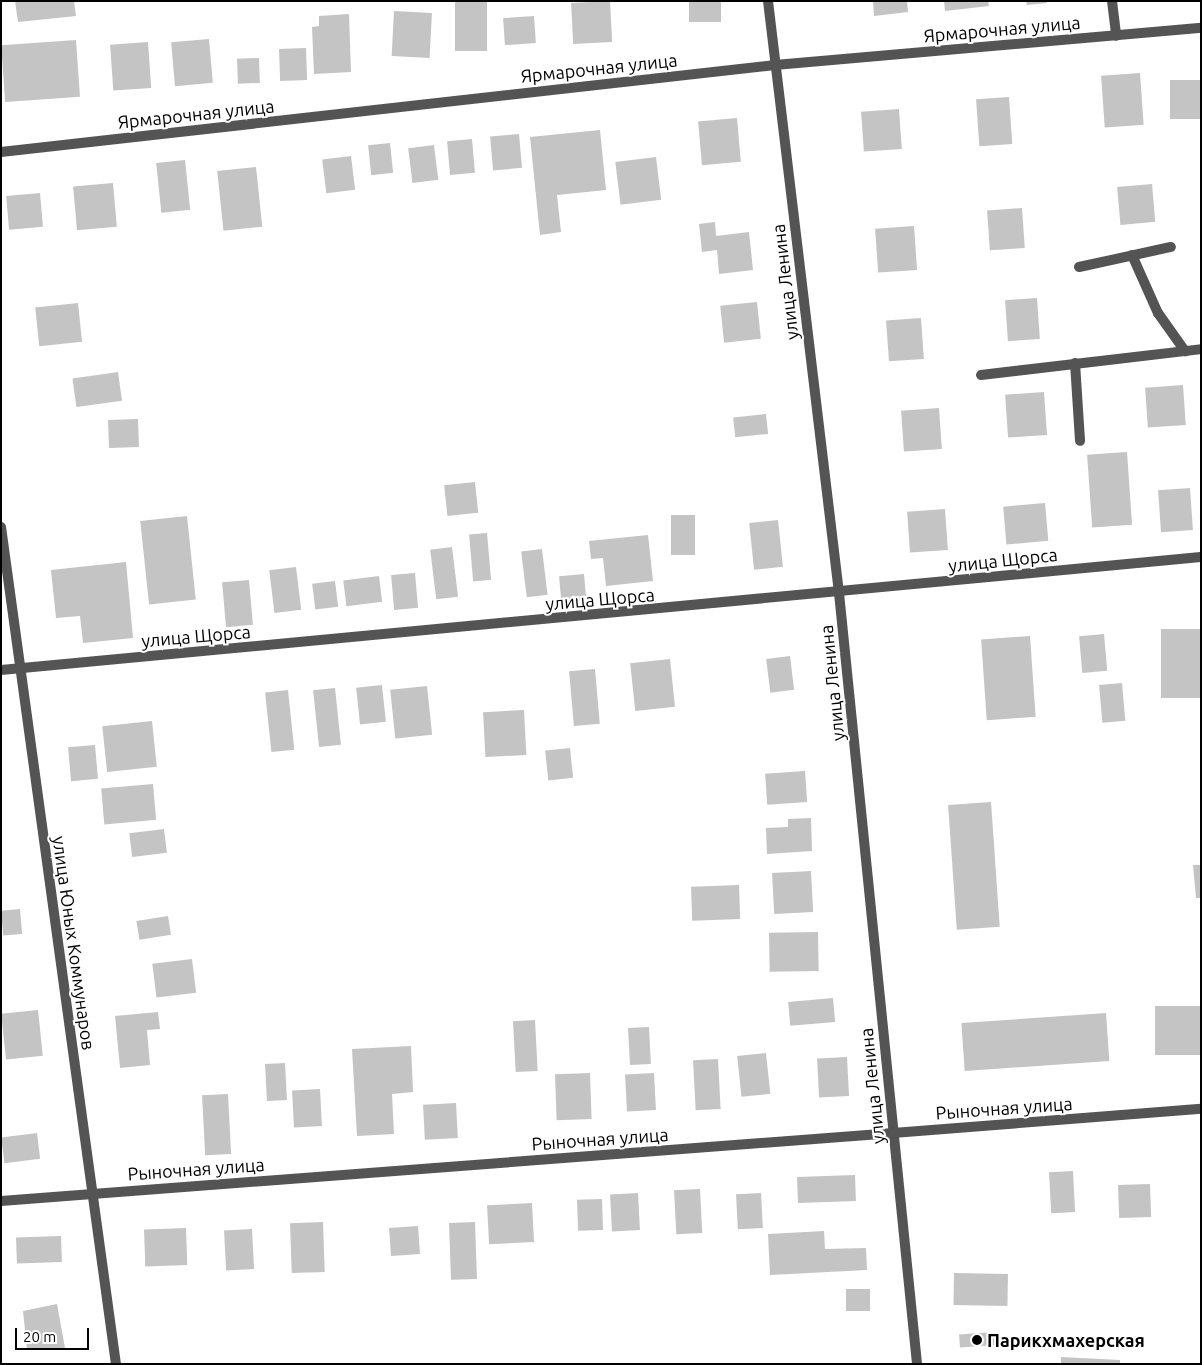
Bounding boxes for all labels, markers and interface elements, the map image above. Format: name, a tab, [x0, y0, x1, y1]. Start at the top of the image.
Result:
street label: Ярмарочная улица	[923, 11, 1081, 47]
street label: Ярмарочная улица	[520, 49, 678, 87]
street label: Ярмарочная улица	[117, 95, 275, 133]
street label: улица Ленина	[767, 223, 803, 341]
street label: улица Щорса	[947, 544, 1059, 576]
street label: улица Щорса	[544, 583, 656, 615]
street label: улица Щорса	[140, 620, 252, 652]
street label: улица Ленина	[815, 624, 849, 742]
street label: улица Юных Коммунаров	[48, 835, 100, 1051]
street label: улица Ленина	[855, 1027, 889, 1145]
street label: Рыночная улица	[935, 1092, 1073, 1124]
street label: Рыночная улица	[531, 1123, 669, 1155]
street label: Рыночная улица	[127, 1153, 265, 1185]
scale bar	[18, 1318, 91, 1350]
text: 20 m	[23, 1328, 56, 1345]
place label: Парикхмахерская	[987, 1329, 1145, 1351]
marker: Парикхмахерская	[971, 1334, 983, 1346]

